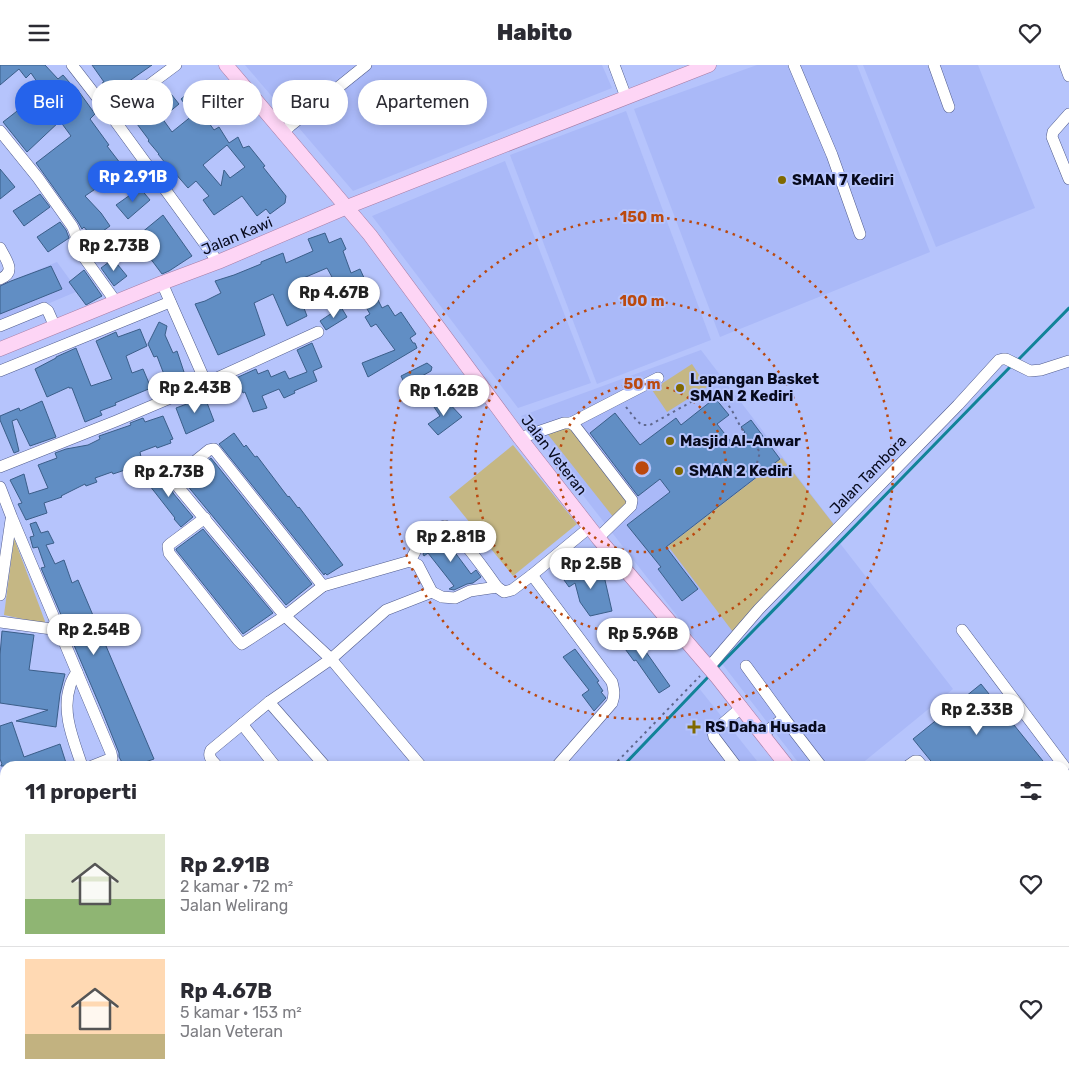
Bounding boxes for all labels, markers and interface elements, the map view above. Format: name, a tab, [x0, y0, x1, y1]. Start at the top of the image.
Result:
icon: menu	[25, 19, 53, 47]
text: Habito	[497, 19, 572, 46]
icon: heart	[1016, 19, 1044, 47]
chip: Beli	[15, 80, 82, 125]
chip: Sewa	[92, 80, 173, 125]
chip: Filter	[183, 80, 262, 125]
chip: Baru	[272, 80, 348, 125]
chip: Apartemen	[358, 80, 487, 125]
pin: Rp 2.91B	[81, 161, 185, 203]
text: Rp 2.91B	[99, 167, 167, 186]
place label: SMAN 7 Kediri	[792, 171, 894, 189]
marker: SMAN 7 Kediri	[776, 174, 788, 186]
text: 150 m	[620, 208, 664, 226]
street label: Jalan Kawi	[199, 213, 275, 259]
pin: Rp 2.73B	[62, 229, 166, 272]
text: Rp 2.73B	[79, 236, 149, 255]
pin: Rp 4.67B	[282, 277, 386, 319]
text: Rp 4.67B	[299, 283, 369, 302]
text: 100 m	[620, 292, 664, 310]
place label: Lapangan Basket SMAN 2 Kediri	[690, 370, 819, 405]
pin: Rp 2.43B	[143, 371, 247, 414]
pin: Rp 1.62B	[392, 375, 496, 417]
text: 50 m	[624, 375, 660, 393]
text: Rp 2.43B	[159, 378, 231, 397]
text: Rp 1.62B	[409, 381, 479, 400]
marker: Lapangan Basket SMAN 2 Kediri	[674, 382, 686, 394]
street label: Jalan Veteran	[517, 411, 591, 499]
place label: Masjid Al-Anwar	[680, 432, 801, 450]
street label: Jalan Tambora	[826, 432, 910, 518]
marker: Masjid Al-Anwar	[664, 435, 676, 447]
pin: Rp 2.73B	[117, 455, 221, 498]
centre of rings	[633, 459, 651, 477]
text: Rp 2.73B	[134, 462, 204, 481]
place label: SMAN 2 Kediri	[689, 462, 792, 480]
marker: SMAN 2 Kediri	[673, 465, 685, 477]
pin: Rp 2.81B	[399, 521, 503, 563]
text: Rp 2.81B	[416, 527, 486, 546]
pin: Rp 2.5B	[545, 547, 637, 590]
text: Rp 2.5B	[560, 554, 622, 573]
pin: Rp 2.54B	[42, 613, 146, 656]
pin: Rp 5.96B	[591, 617, 695, 660]
text: Rp 2.54B	[58, 620, 130, 639]
text: Rp 5.96B	[608, 624, 678, 643]
pin: Rp 2.33B	[925, 693, 1029, 736]
text: Rp 2.33B	[941, 700, 1013, 719]
place label: RS Daha Husada	[705, 718, 826, 736]
marker: RS Daha Husada	[687, 720, 701, 734]
icon: filters	[1017, 777, 1045, 805]
text: 11 properti	[25, 779, 137, 804]
text: Rp 2.91B	[180, 852, 270, 877]
icon: home	[65, 854, 125, 914]
icon: heart	[1017, 870, 1045, 898]
text: 2 kamar · 72 m²	[180, 877, 293, 896]
text: Jalan Welirang	[180, 896, 288, 915]
text: Rp 4.67B	[180, 978, 272, 1003]
icon: home	[65, 979, 125, 1039]
icon: heart	[1017, 995, 1045, 1023]
text: 5 kamar · 153 m²	[180, 1003, 302, 1022]
text: Jalan Veteran	[180, 1022, 283, 1041]

